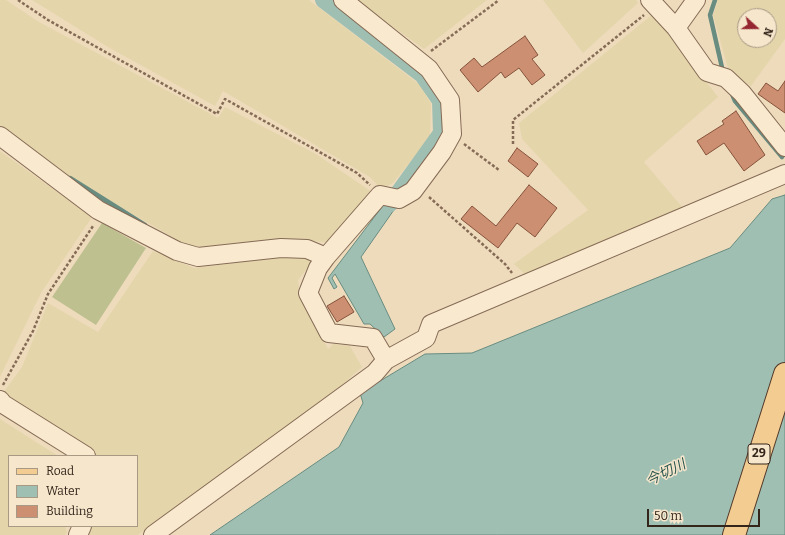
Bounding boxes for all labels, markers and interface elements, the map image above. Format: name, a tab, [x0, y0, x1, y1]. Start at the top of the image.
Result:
north arrow	[737, 8, 777, 48]
text: N	[760, 26, 775, 38]
road number: 29	[748, 444, 770, 464]
legend	[8, 455, 138, 527]
water label: 今切川	[643, 456, 689, 490]
text: Road	[46, 464, 74, 478]
text: Water	[46, 484, 80, 498]
scale bar	[649, 501, 762, 527]
text: Building	[46, 504, 93, 518]
text: 50 m	[654, 509, 682, 523]

